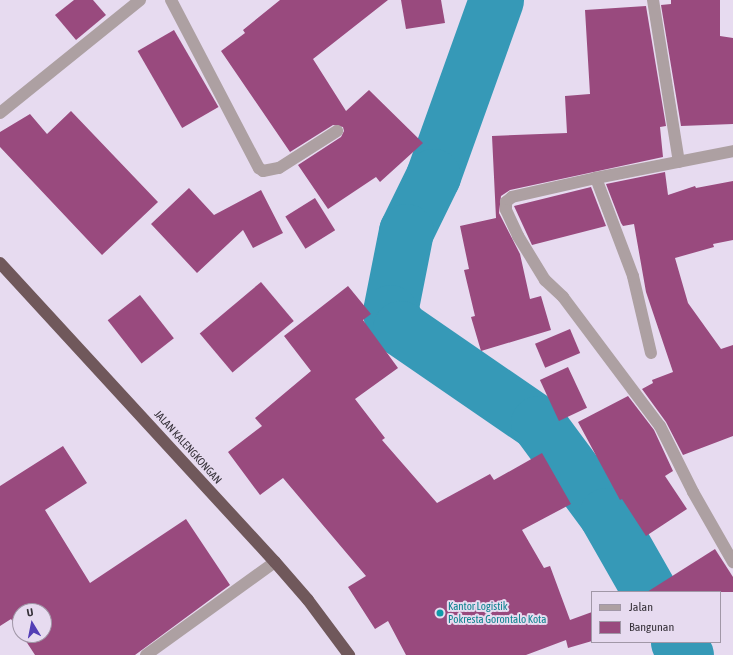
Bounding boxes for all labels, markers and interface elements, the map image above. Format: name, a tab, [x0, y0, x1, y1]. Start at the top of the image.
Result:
street label: JALAN KALENGKONGAN	[152, 408, 224, 486]
legend	[591, 591, 721, 643]
place label: Kantor Logistik Pokresta Gorontalo Kota	[448, 600, 546, 626]
text: Jalan	[629, 600, 653, 614]
north arrow	[12, 603, 52, 643]
text: U	[26, 606, 34, 619]
marker: Kantor Logistik Pokresta Gorontalo Kota	[435, 608, 445, 618]
text: Bangunan	[629, 620, 674, 634]

